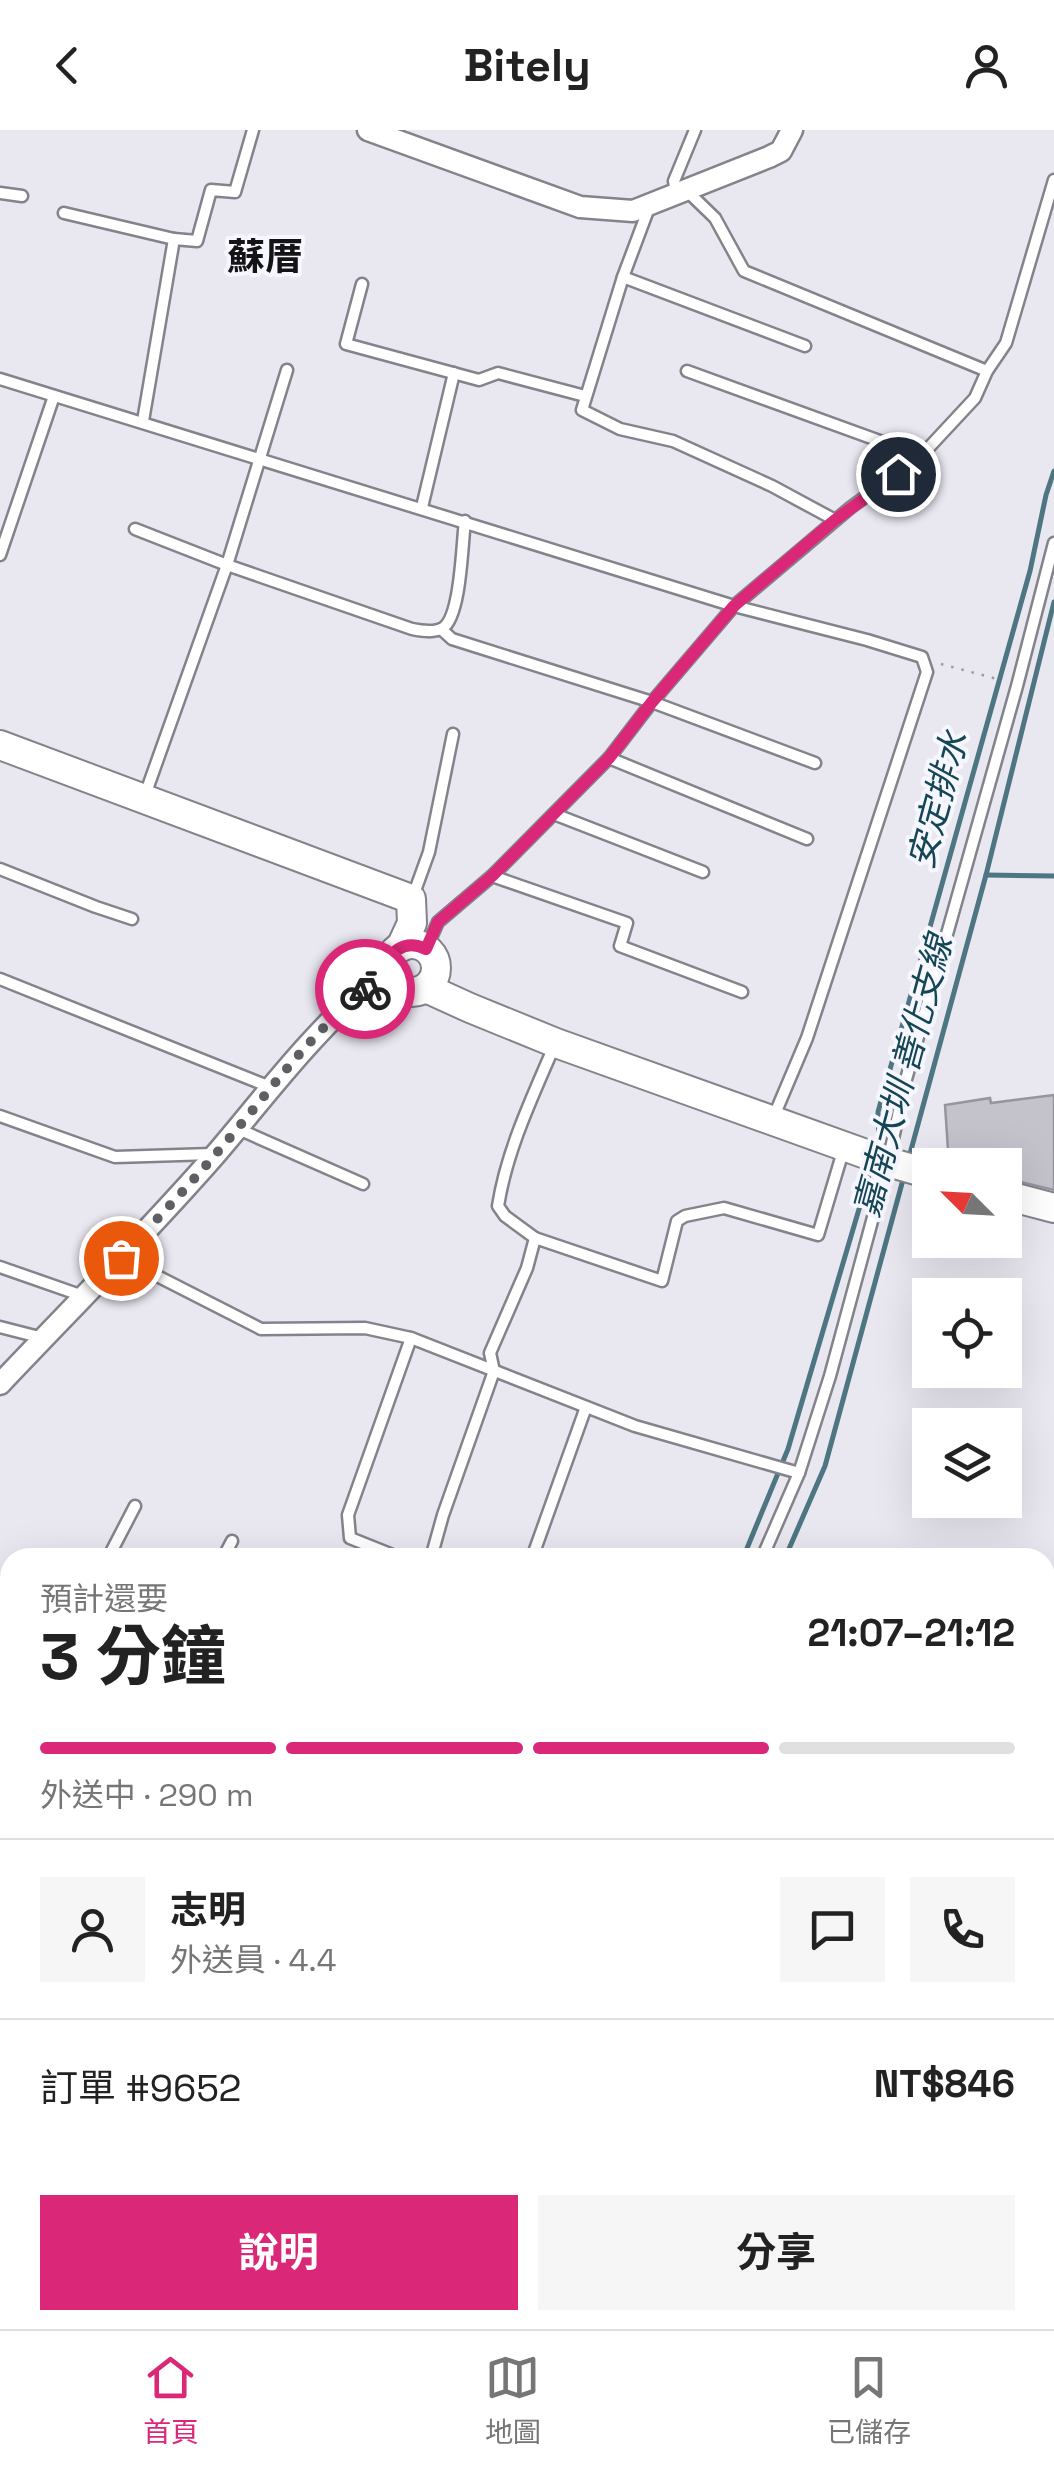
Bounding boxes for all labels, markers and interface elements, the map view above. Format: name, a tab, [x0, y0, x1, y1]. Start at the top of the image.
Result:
text: Bitely	[463, 37, 591, 94]
icon: back	[40, 38, 95, 93]
icon: person	[959, 38, 1014, 93]
district label: 蘇厝	[227, 233, 303, 281]
pin	[856, 432, 941, 517]
icon: home	[871, 447, 926, 502]
water label: 安定排水	[899, 725, 978, 873]
water label: 嘉南大圳 善化支線	[844, 927, 963, 1221]
courier	[315, 939, 415, 1039]
icon: bike	[338, 962, 393, 1017]
north arrow	[912, 1148, 1022, 1258]
map controls	[912, 1148, 1022, 1518]
pin	[79, 1216, 164, 1301]
icon: bag	[94, 1231, 149, 1286]
button: locate	[912, 1278, 1022, 1388]
button: layers	[912, 1408, 1022, 1518]
text: 預計還要	[40, 1579, 168, 1619]
text: 21:07–21:12	[808, 1609, 1015, 1657]
text: 3 分鐘	[40, 1615, 226, 1698]
text: 外送中 · 290 m	[40, 1775, 254, 1815]
button: person	[40, 1877, 145, 1982]
button: chat	[780, 1877, 885, 1982]
button: phone	[910, 1877, 1015, 1982]
text: 志明	[170, 1886, 246, 1934]
text: 外送員 · 4.4	[170, 1940, 337, 1980]
text: NT$846	[874, 2060, 1015, 2108]
text: 訂單 #9652	[40, 2064, 242, 2112]
button: 說明	[40, 2195, 518, 2310]
button: 分享	[538, 2195, 1015, 2310]
tab: 首頁	[143, 2350, 199, 2450]
tab: 地圖	[485, 2350, 541, 2450]
tab: 已儲存	[827, 2350, 911, 2450]

